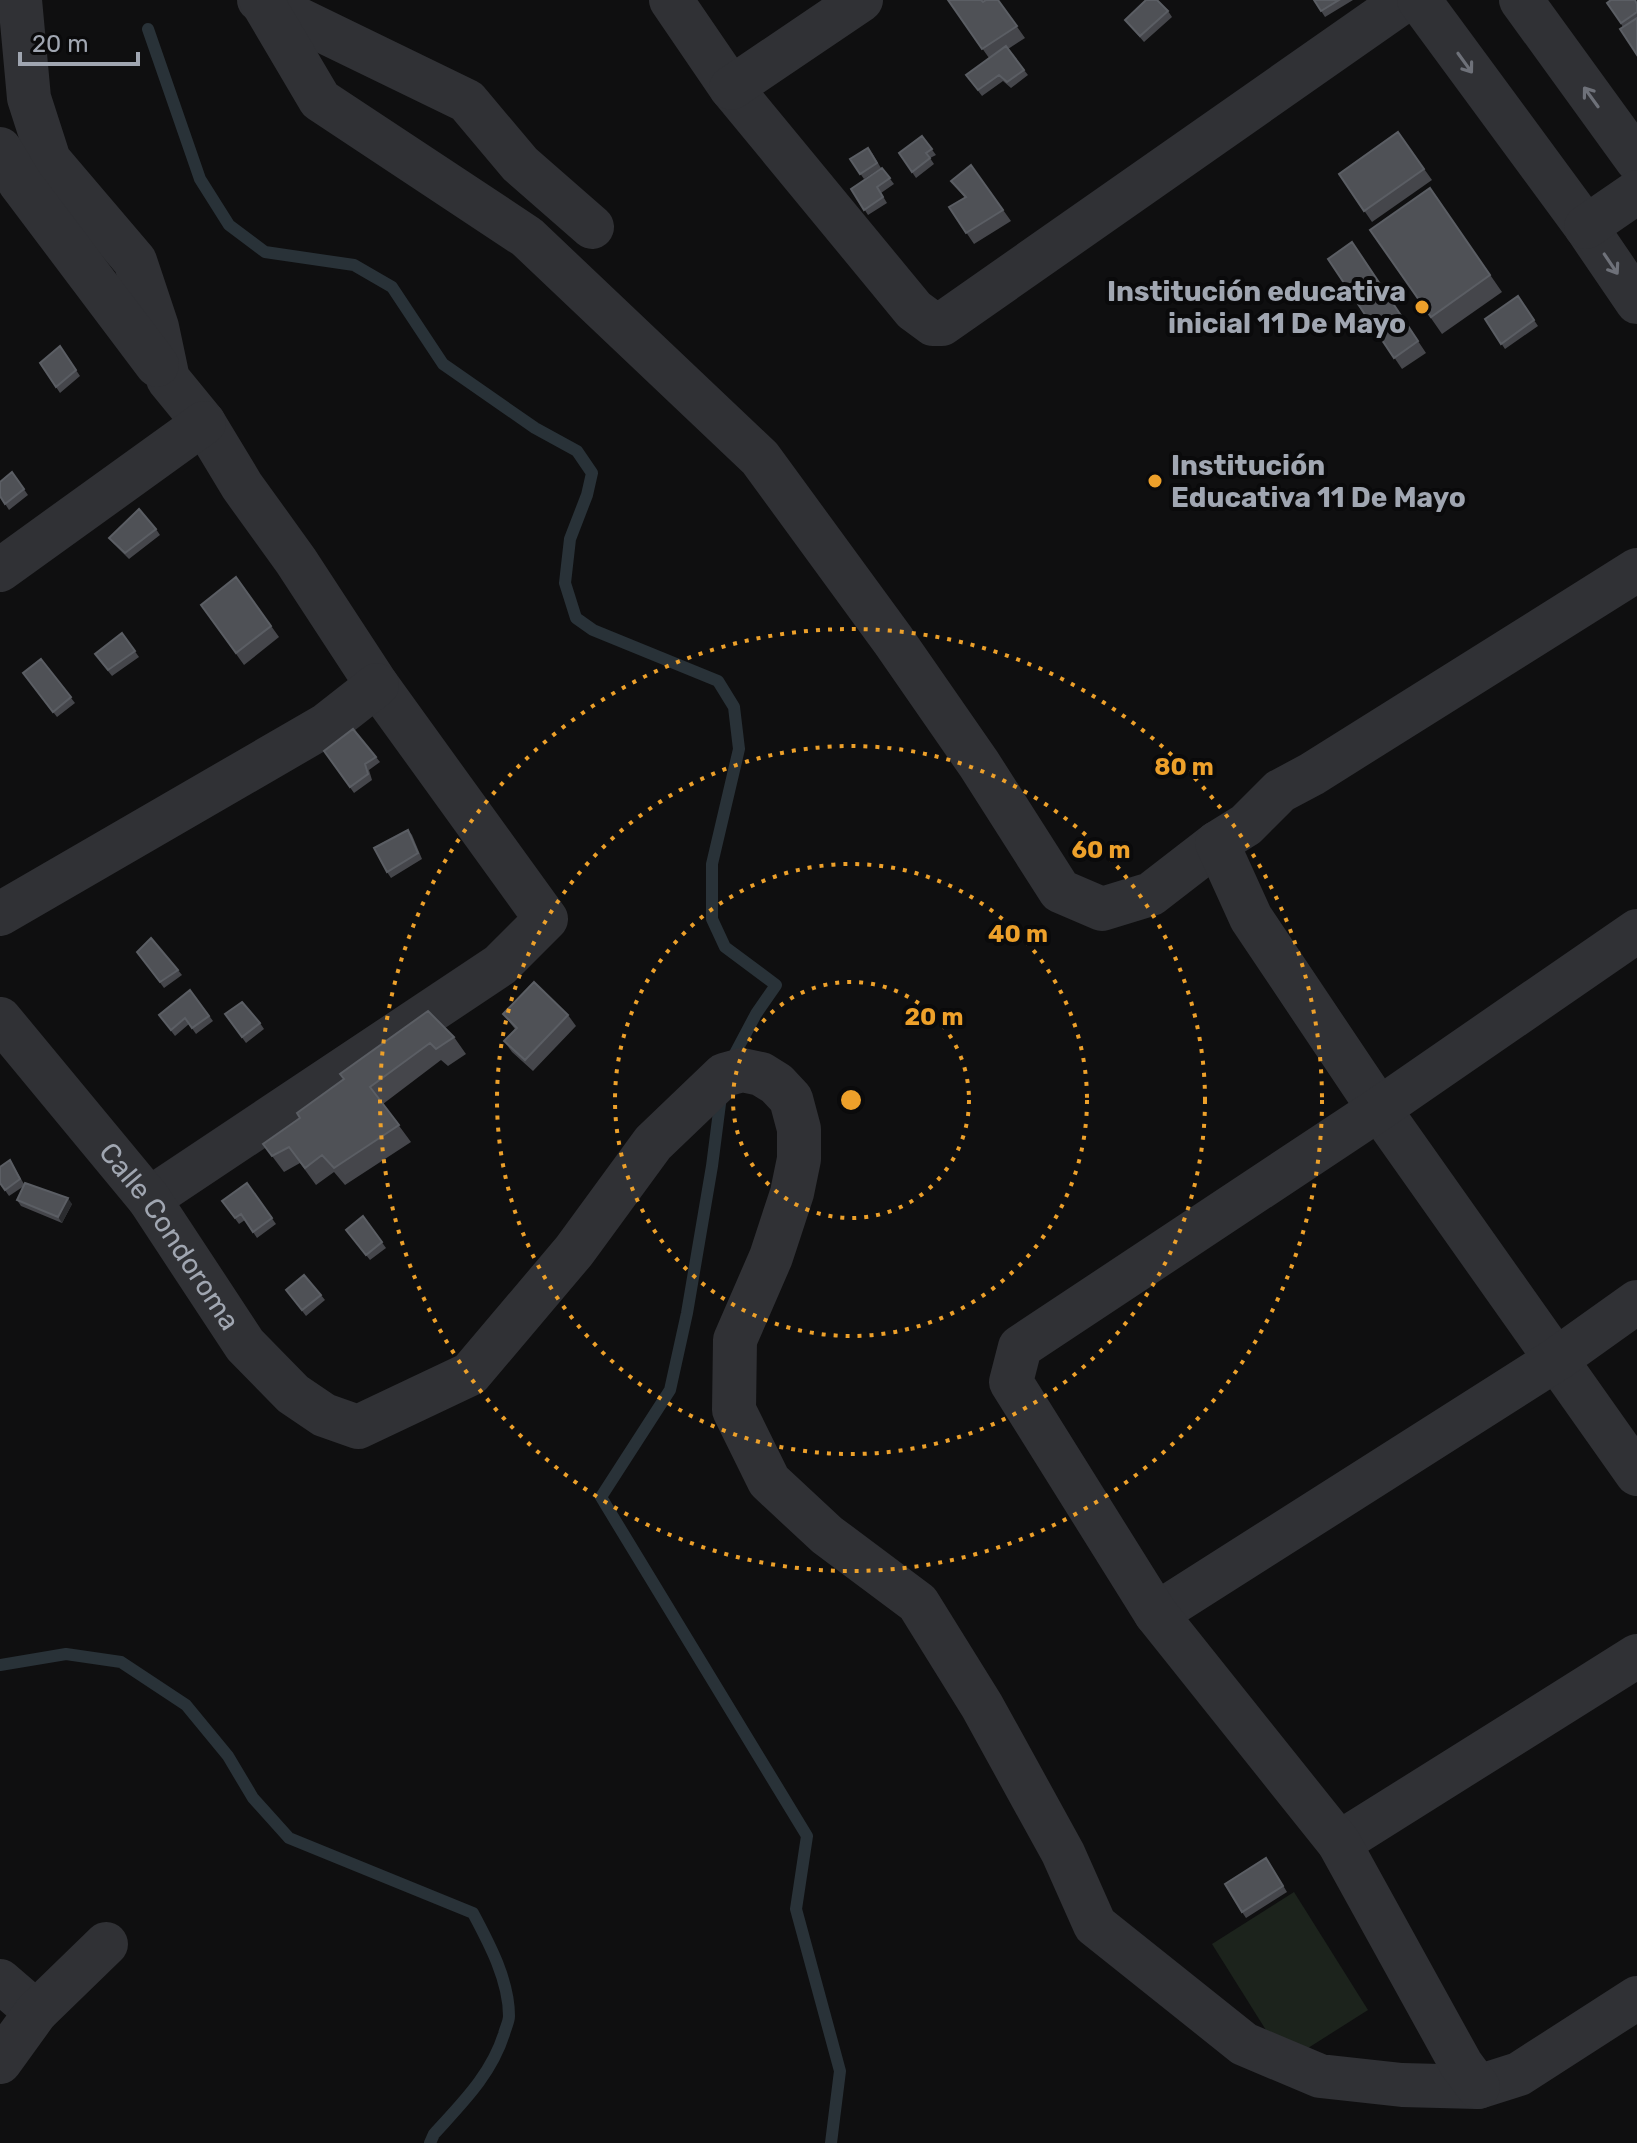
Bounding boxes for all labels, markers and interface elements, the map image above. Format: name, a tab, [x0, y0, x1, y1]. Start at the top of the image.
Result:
scale bar	[20, 16, 138, 66]
text: 20 m	[32, 30, 89, 58]
one-way arrow	[1456, 52, 1473, 73]
one-way arrow	[1583, 87, 1600, 108]
one-way arrow	[1603, 253, 1619, 275]
place label: Institución educativa inicial 11 De Mayo	[1107, 275, 1406, 340]
marker: Institución educativa inicial 11 De Mayo	[1413, 298, 1431, 316]
place label: Institución Educativa 11 De Mayo	[1171, 449, 1466, 514]
marker: Institución Educativa 11 De Mayo	[1146, 472, 1164, 490]
text: 80 m	[1154, 753, 1214, 781]
text: 60 m	[1071, 836, 1131, 864]
text: 40 m	[988, 920, 1048, 948]
text: 20 m	[904, 1003, 964, 1031]
centre of rings	[837, 1086, 865, 1114]
street label: Calle Condoroma	[93, 1136, 247, 1336]

